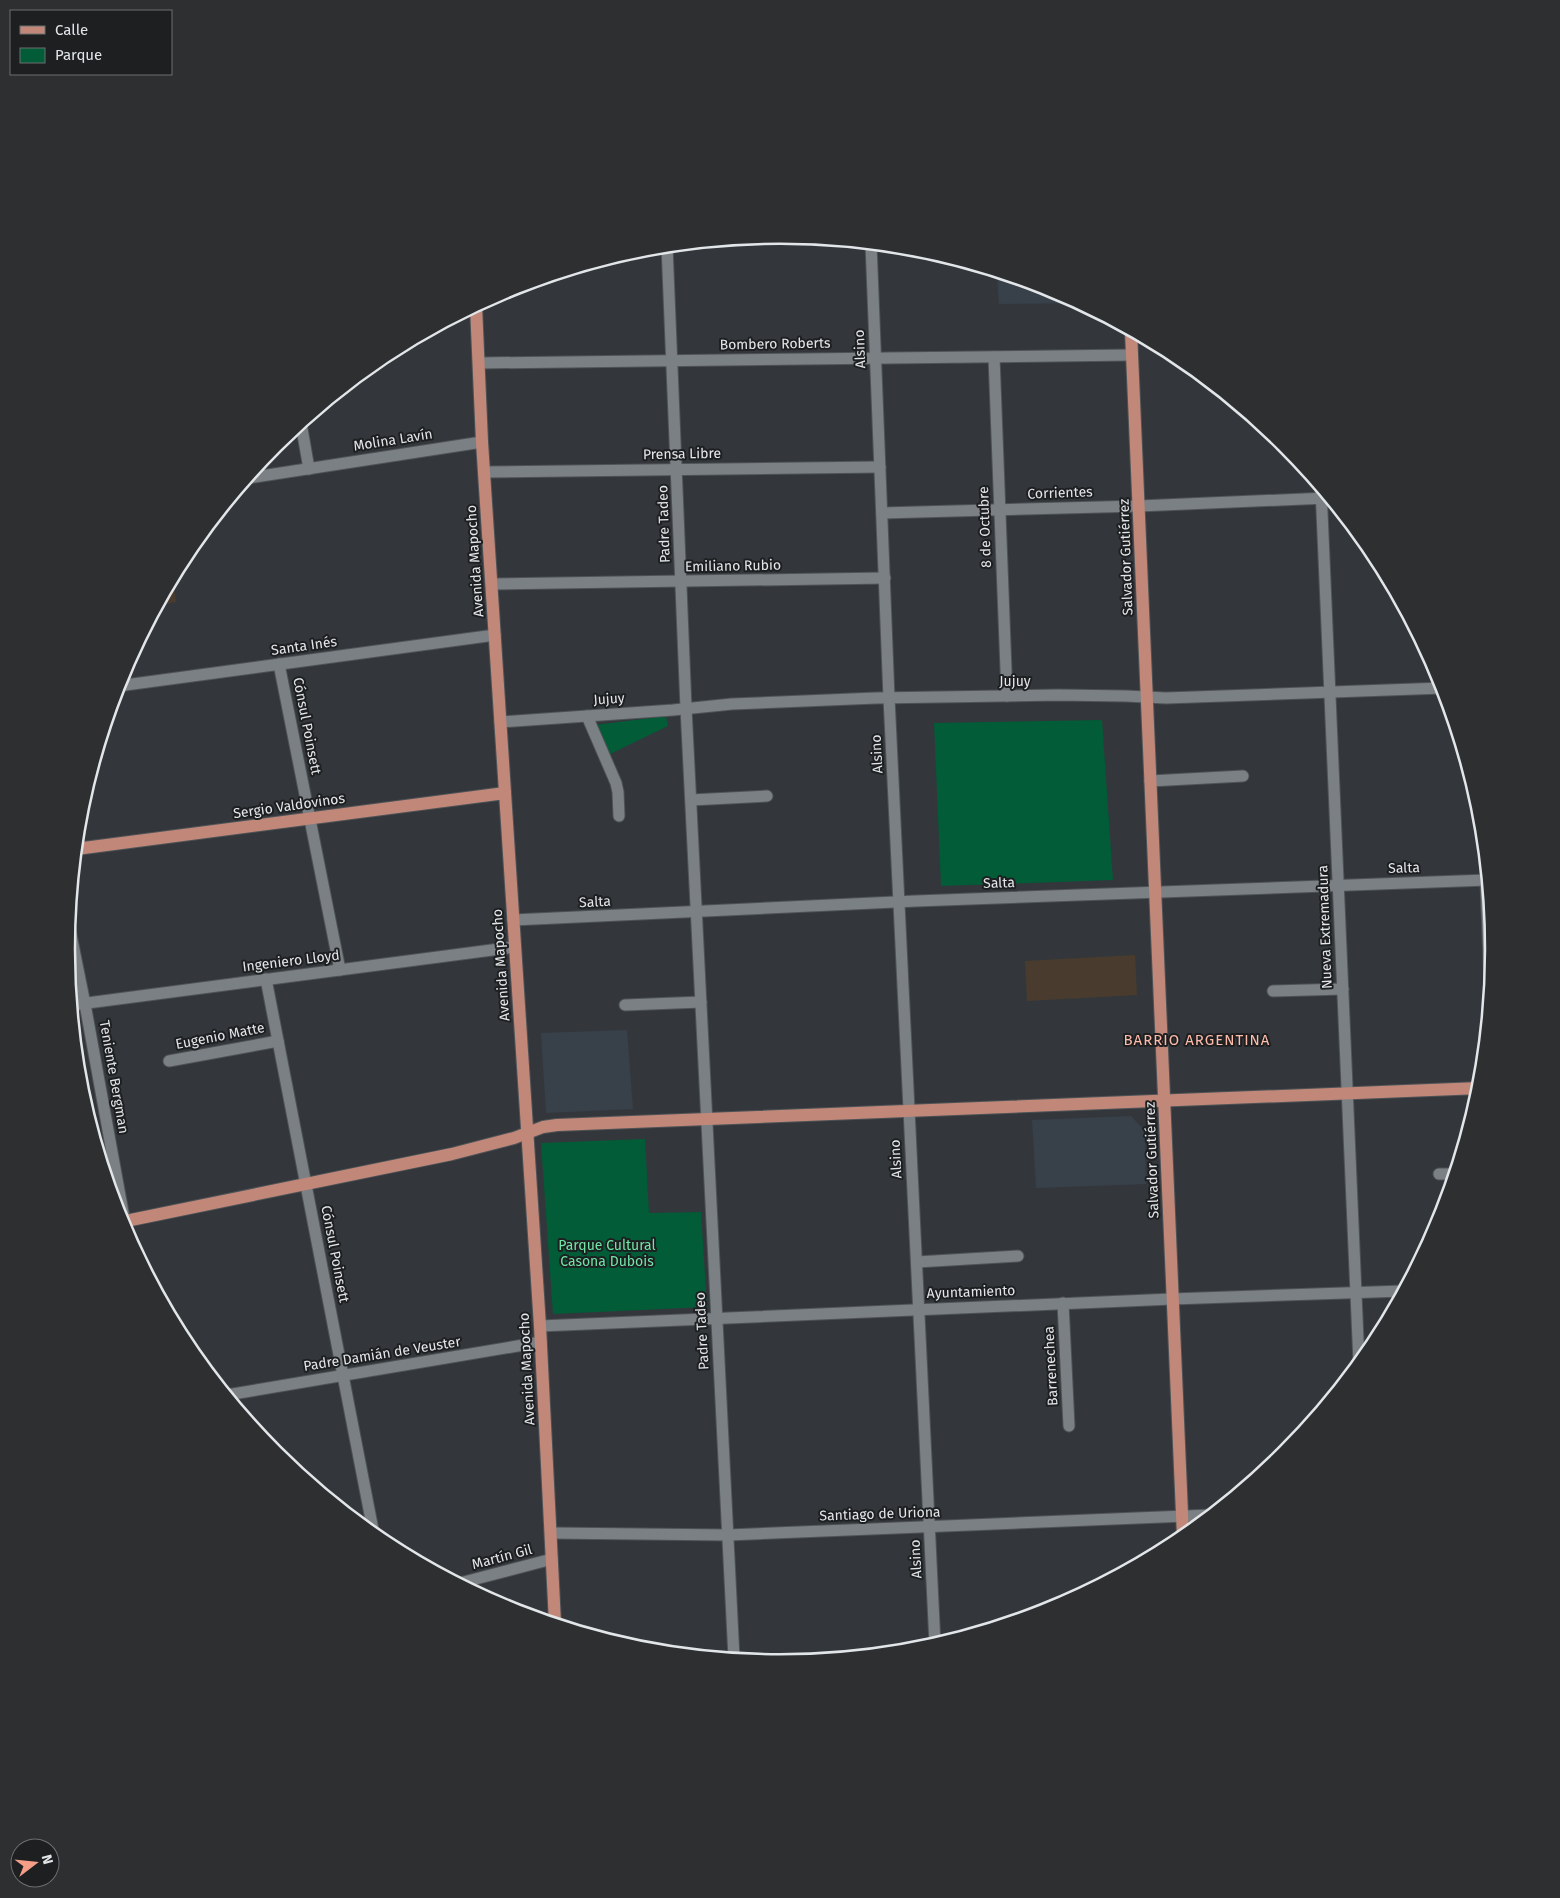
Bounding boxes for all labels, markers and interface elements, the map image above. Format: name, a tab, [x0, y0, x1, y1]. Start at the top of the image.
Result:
legend	[10, 10, 172, 75]
text: Calle	[55, 21, 88, 39]
text: Parque	[55, 46, 102, 64]
street label: Alsino	[851, 329, 869, 369]
street label: Bombero Roberts	[719, 335, 831, 353]
street label: Molina Lavín	[352, 425, 434, 455]
street label: Prensa Libre	[643, 445, 721, 463]
street label: Corrientes	[1027, 483, 1093, 503]
street label: Padre Tadeo	[654, 485, 674, 563]
street label: 8 de Octubre	[975, 486, 995, 568]
street label: Salvador Gutiérrez	[1115, 498, 1137, 616]
street label: Avenida Mapocho	[463, 504, 487, 618]
street label: Emiliano Rubio	[685, 557, 781, 575]
street label: Santa Inés	[270, 633, 338, 659]
street label: Jujuy	[999, 673, 1031, 690]
street label: Cónsul Poinsett	[289, 676, 325, 777]
street label: Jujuy	[593, 689, 625, 709]
street label: Alsino	[867, 734, 887, 774]
street label: Sergio Valdovinos	[232, 790, 346, 822]
street label: Salta	[1388, 859, 1420, 877]
street label: Nueva Extremadura	[1314, 865, 1336, 989]
street label: Salta	[983, 874, 1015, 892]
street label: Salta	[579, 893, 611, 911]
street label: Avenida Mapocho	[489, 908, 513, 1022]
street label: Ingeniero Lloyd	[241, 947, 341, 975]
street label: Teniente Bergman	[96, 1019, 132, 1135]
street label: Eugenio Matte	[174, 1019, 266, 1053]
district label: BARRIO ARGENTINA	[1124, 1031, 1270, 1049]
street label: Salvador Gutiérrez	[1141, 1101, 1163, 1219]
street label: Alsino	[886, 1139, 906, 1179]
street label: Cónsul Poinsett	[317, 1204, 353, 1305]
park label: Parque Cultural Casona Dubois	[558, 1237, 656, 1270]
street label: Ayuntamiento	[926, 1282, 1016, 1302]
street label: Padre Tadeo	[691, 1292, 713, 1370]
street label: Avenida Mapocho	[516, 1312, 538, 1426]
street label: Barrenechea	[1040, 1326, 1062, 1406]
street label: Padre Damián de Veuster	[302, 1333, 462, 1375]
street label: Santiago de Uriona	[819, 1503, 941, 1525]
street label: Alsino	[906, 1539, 926, 1579]
street label: Martín Gil	[470, 1541, 534, 1573]
north arrow	[10, 1838, 60, 1888]
text: N	[38, 1853, 56, 1866]

